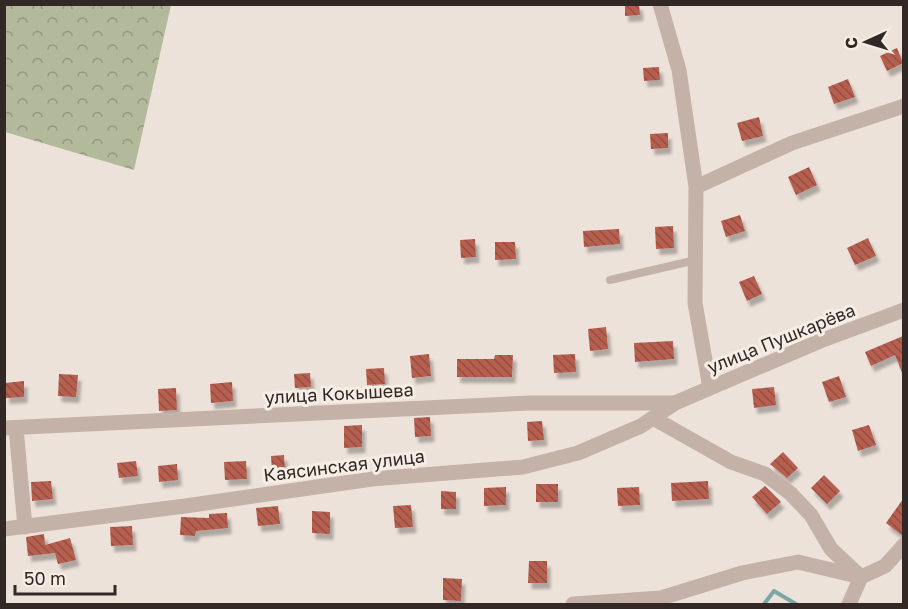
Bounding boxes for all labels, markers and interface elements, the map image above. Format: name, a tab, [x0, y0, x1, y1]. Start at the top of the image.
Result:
north arrow	[836, 12, 896, 72]
text: С	[841, 37, 861, 49]
street label: улица Пушкарёва	[704, 298, 858, 378]
street label: улица Кокышева	[264, 378, 414, 408]
street label: Каясинская улица	[262, 444, 426, 486]
scale bar	[15, 558, 116, 596]
text: 50 m	[24, 567, 66, 589]

